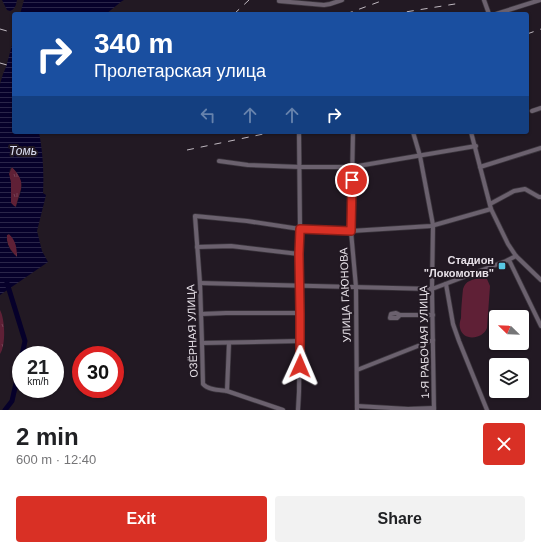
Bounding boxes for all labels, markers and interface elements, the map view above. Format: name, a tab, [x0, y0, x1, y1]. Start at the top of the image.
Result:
icon: right	[28, 28, 80, 80]
text: 340 m	[94, 28, 173, 59]
text: Пролетарская улица	[94, 61, 266, 81]
icon: left	[197, 104, 219, 126]
icon: ahead	[239, 104, 261, 126]
icon: ahead	[281, 104, 303, 126]
icon: right	[323, 104, 345, 126]
water label: Томь	[9, 144, 37, 158]
pin	[335, 163, 369, 197]
icon: arrive	[341, 169, 363, 191]
street label: УЛИЦА ГАЮНОВА	[337, 247, 353, 343]
place label: Стадион "Локомотив"	[424, 254, 494, 279]
marker: Стадион "Локомотив"	[497, 261, 507, 271]
street label: ОЗЁРНАЯ УЛИЦА	[184, 283, 200, 378]
street label: 1-Я РАБОЧАЯ УЛИЦА	[417, 285, 431, 399]
north arrow	[489, 310, 529, 350]
map controls	[489, 310, 529, 398]
position arrow	[279, 345, 321, 387]
speed limit sign: 30	[72, 346, 124, 398]
text: 21	[27, 356, 49, 378]
button: layers	[489, 358, 529, 398]
text: km/h	[27, 376, 49, 387]
text: 2 min	[16, 423, 79, 450]
button: close	[483, 423, 525, 465]
text: 600 m · 12:40	[16, 452, 96, 467]
button: Exit	[16, 496, 267, 542]
button: Share	[275, 496, 525, 542]

